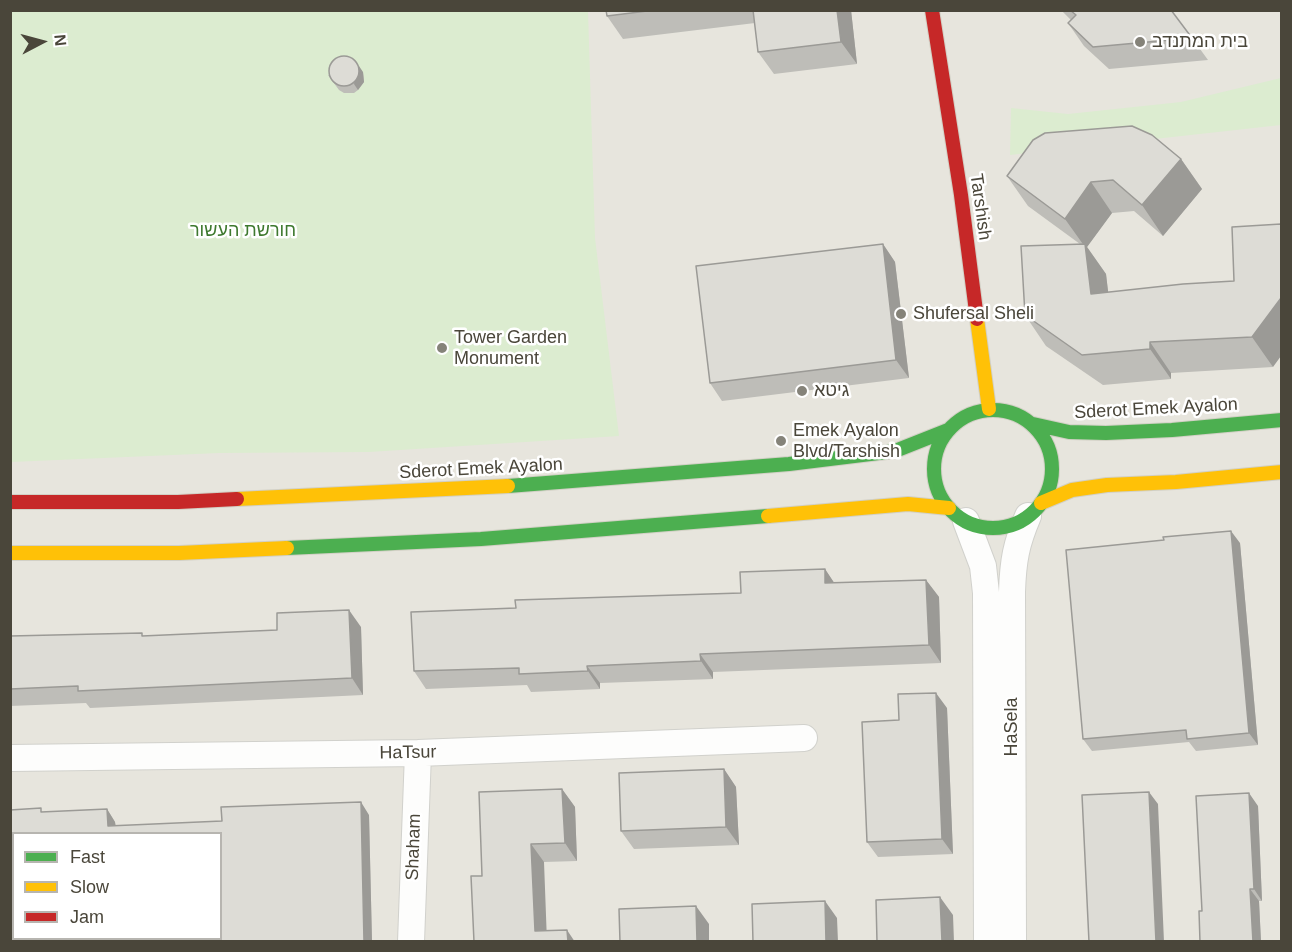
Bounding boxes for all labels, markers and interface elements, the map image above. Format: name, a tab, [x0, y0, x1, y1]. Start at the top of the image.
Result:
north arrow	[12, 12, 72, 72]
place label: בית המתנדב	[1152, 31, 1248, 53]
text: N	[51, 33, 69, 47]
marker: בית המתנדב	[1133, 35, 1147, 49]
street label: Tarshish	[965, 172, 995, 242]
park label: חורשת העשור	[190, 220, 296, 242]
place label: Shufersal Sheli	[913, 303, 1034, 325]
marker: Shufersal Sheli	[894, 307, 908, 321]
place label: Tower Garden Monument	[454, 327, 567, 370]
marker: Tower Garden Monument	[435, 341, 449, 355]
place label: גיטא	[814, 380, 849, 402]
marker: גיטא	[795, 384, 809, 398]
street label: Sderot Emek Ayalon	[1074, 394, 1238, 424]
place label: Emek Ayalon Blvd/Tarshish	[793, 420, 900, 462]
marker: Emek Ayalon Blvd/Tarshish	[774, 434, 788, 448]
street label: Sderot Emek Ayalon	[399, 454, 563, 484]
street label: HaSela	[1001, 697, 1023, 757]
street label: HaTsur	[379, 742, 437, 764]
street label: Shaham	[402, 813, 426, 881]
legend	[12, 832, 222, 940]
text: Fast	[70, 847, 105, 867]
text: Slow	[70, 877, 109, 897]
text: Jam	[70, 907, 104, 927]

